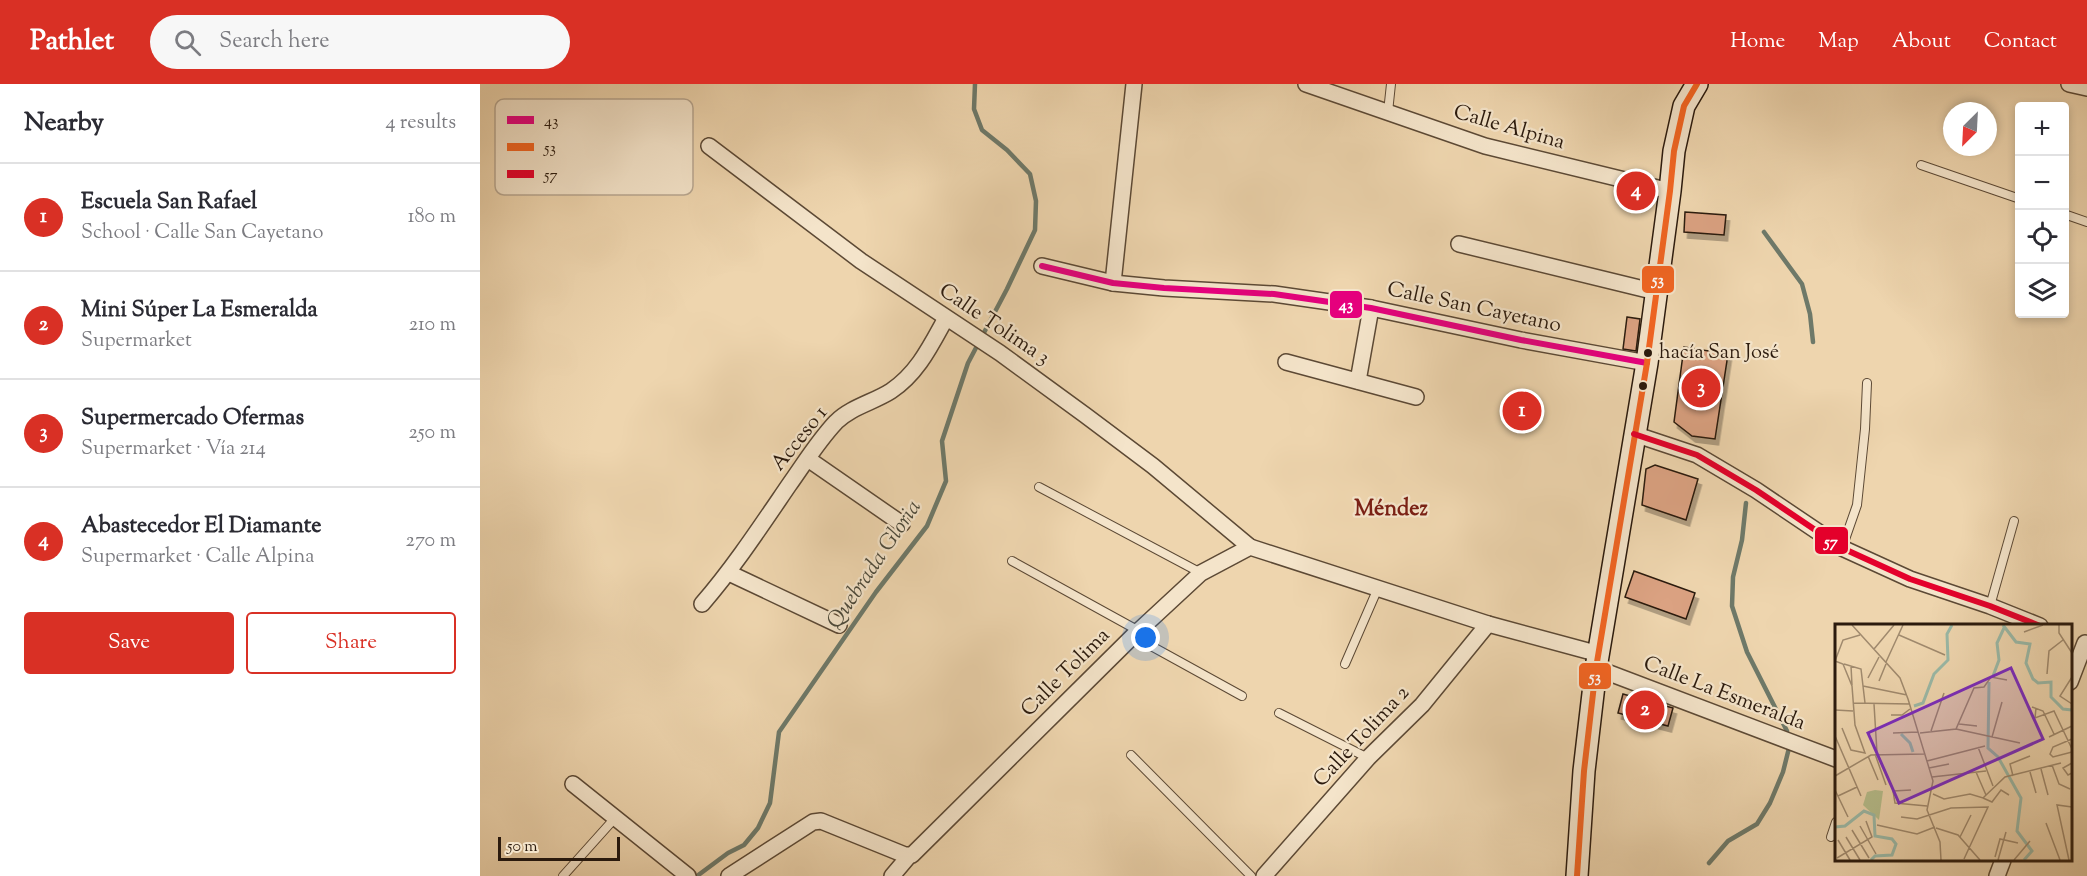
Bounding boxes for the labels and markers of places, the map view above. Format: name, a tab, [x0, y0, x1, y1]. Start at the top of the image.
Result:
pin: 4	[1616, 168, 1656, 214]
place label: hacía San José	[1659, 339, 1779, 368]
marker: hacía San José	[1642, 347, 1654, 359]
pin: 3	[1682, 366, 1720, 410]
unlabelled marker	[1637, 380, 1649, 392]
pin: 1	[1502, 388, 1542, 434]
pin: 2	[1626, 688, 1664, 732]

